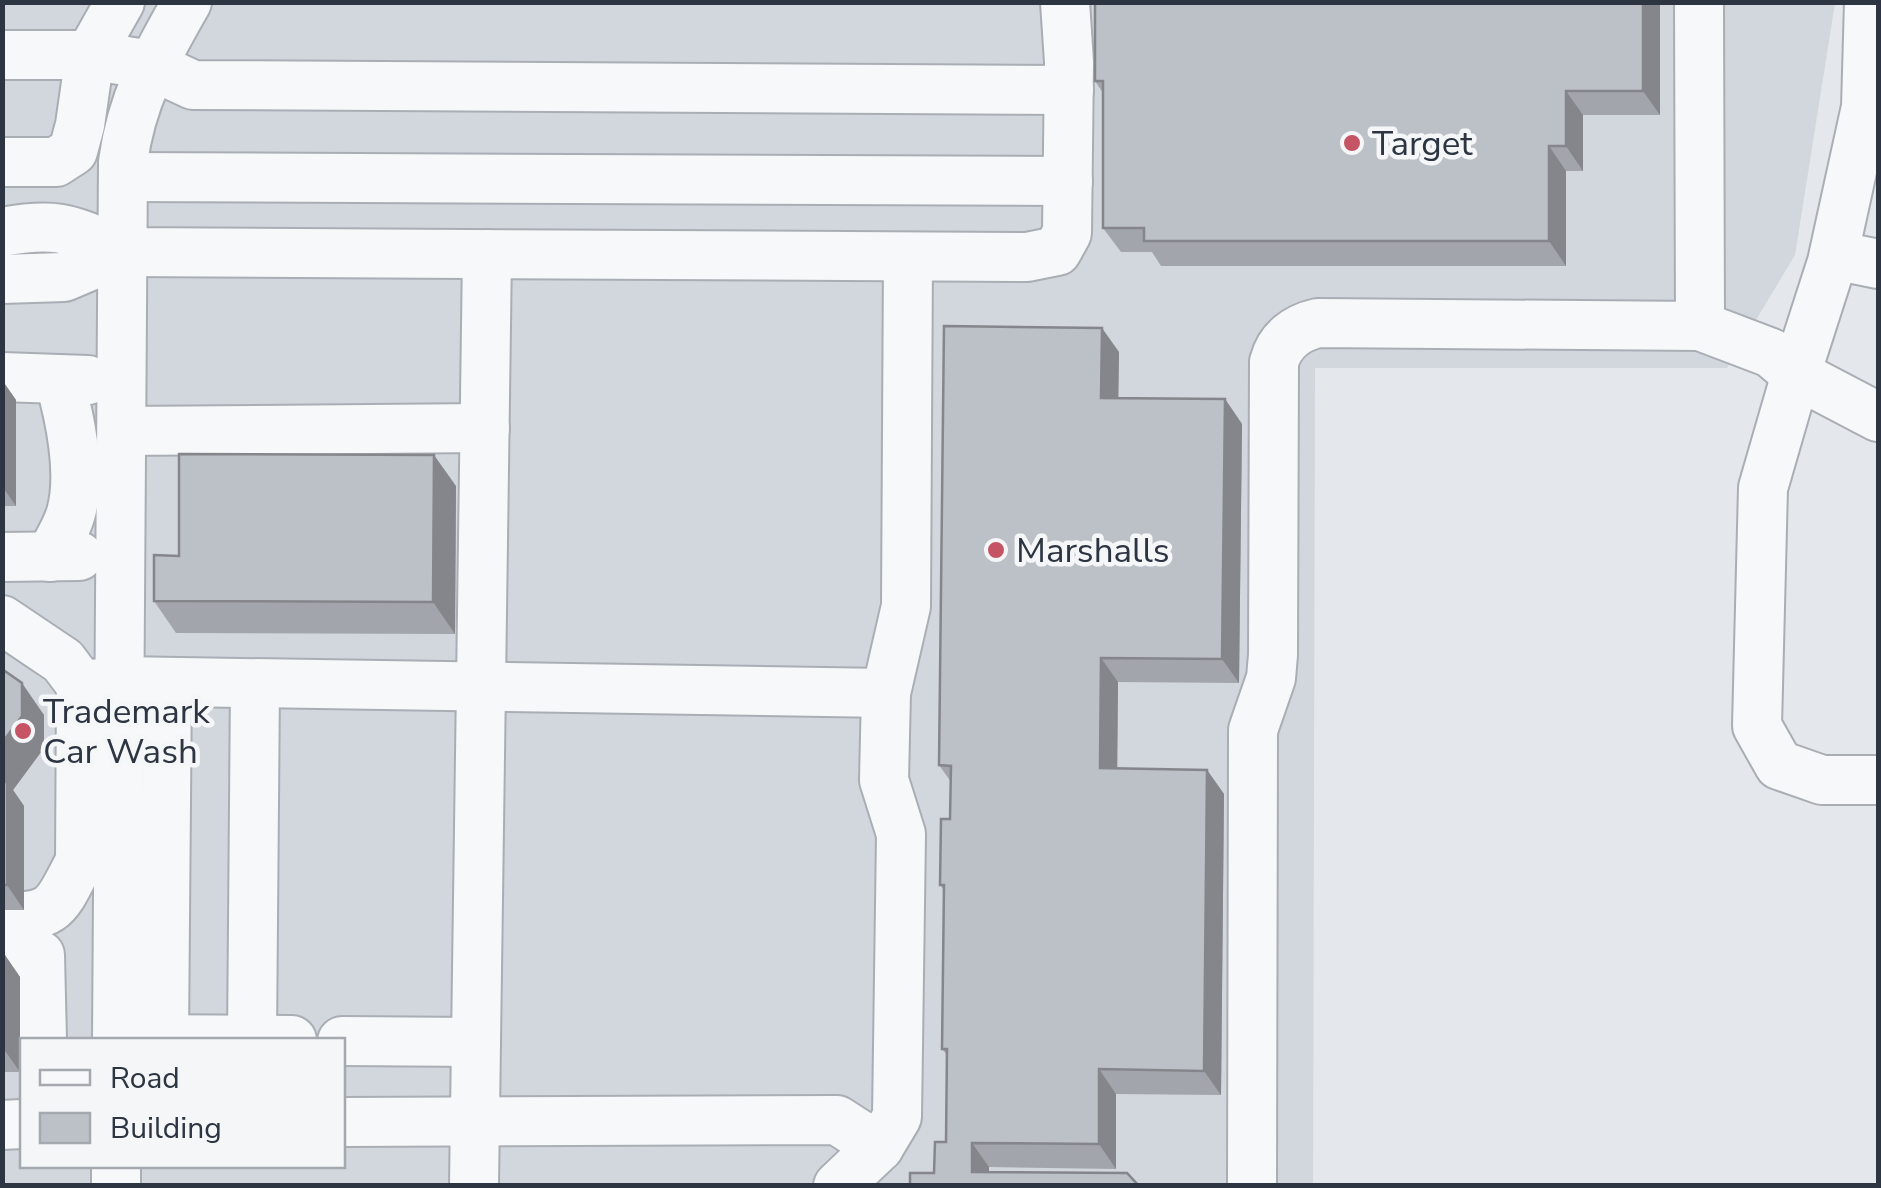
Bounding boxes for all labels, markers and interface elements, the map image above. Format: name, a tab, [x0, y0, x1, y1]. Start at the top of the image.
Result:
place label: Target	[1372, 120, 1473, 167]
marker: Target	[1341, 132, 1363, 154]
place label: Marshalls	[1016, 527, 1169, 574]
marker: Marshalls	[985, 539, 1007, 561]
place label: Trademark Car Wash	[43, 688, 210, 775]
marker: Trademark Car Wash	[12, 720, 34, 742]
legend	[20, 1038, 345, 1168]
text: Road	[110, 1058, 180, 1099]
text: Building	[110, 1108, 222, 1149]

